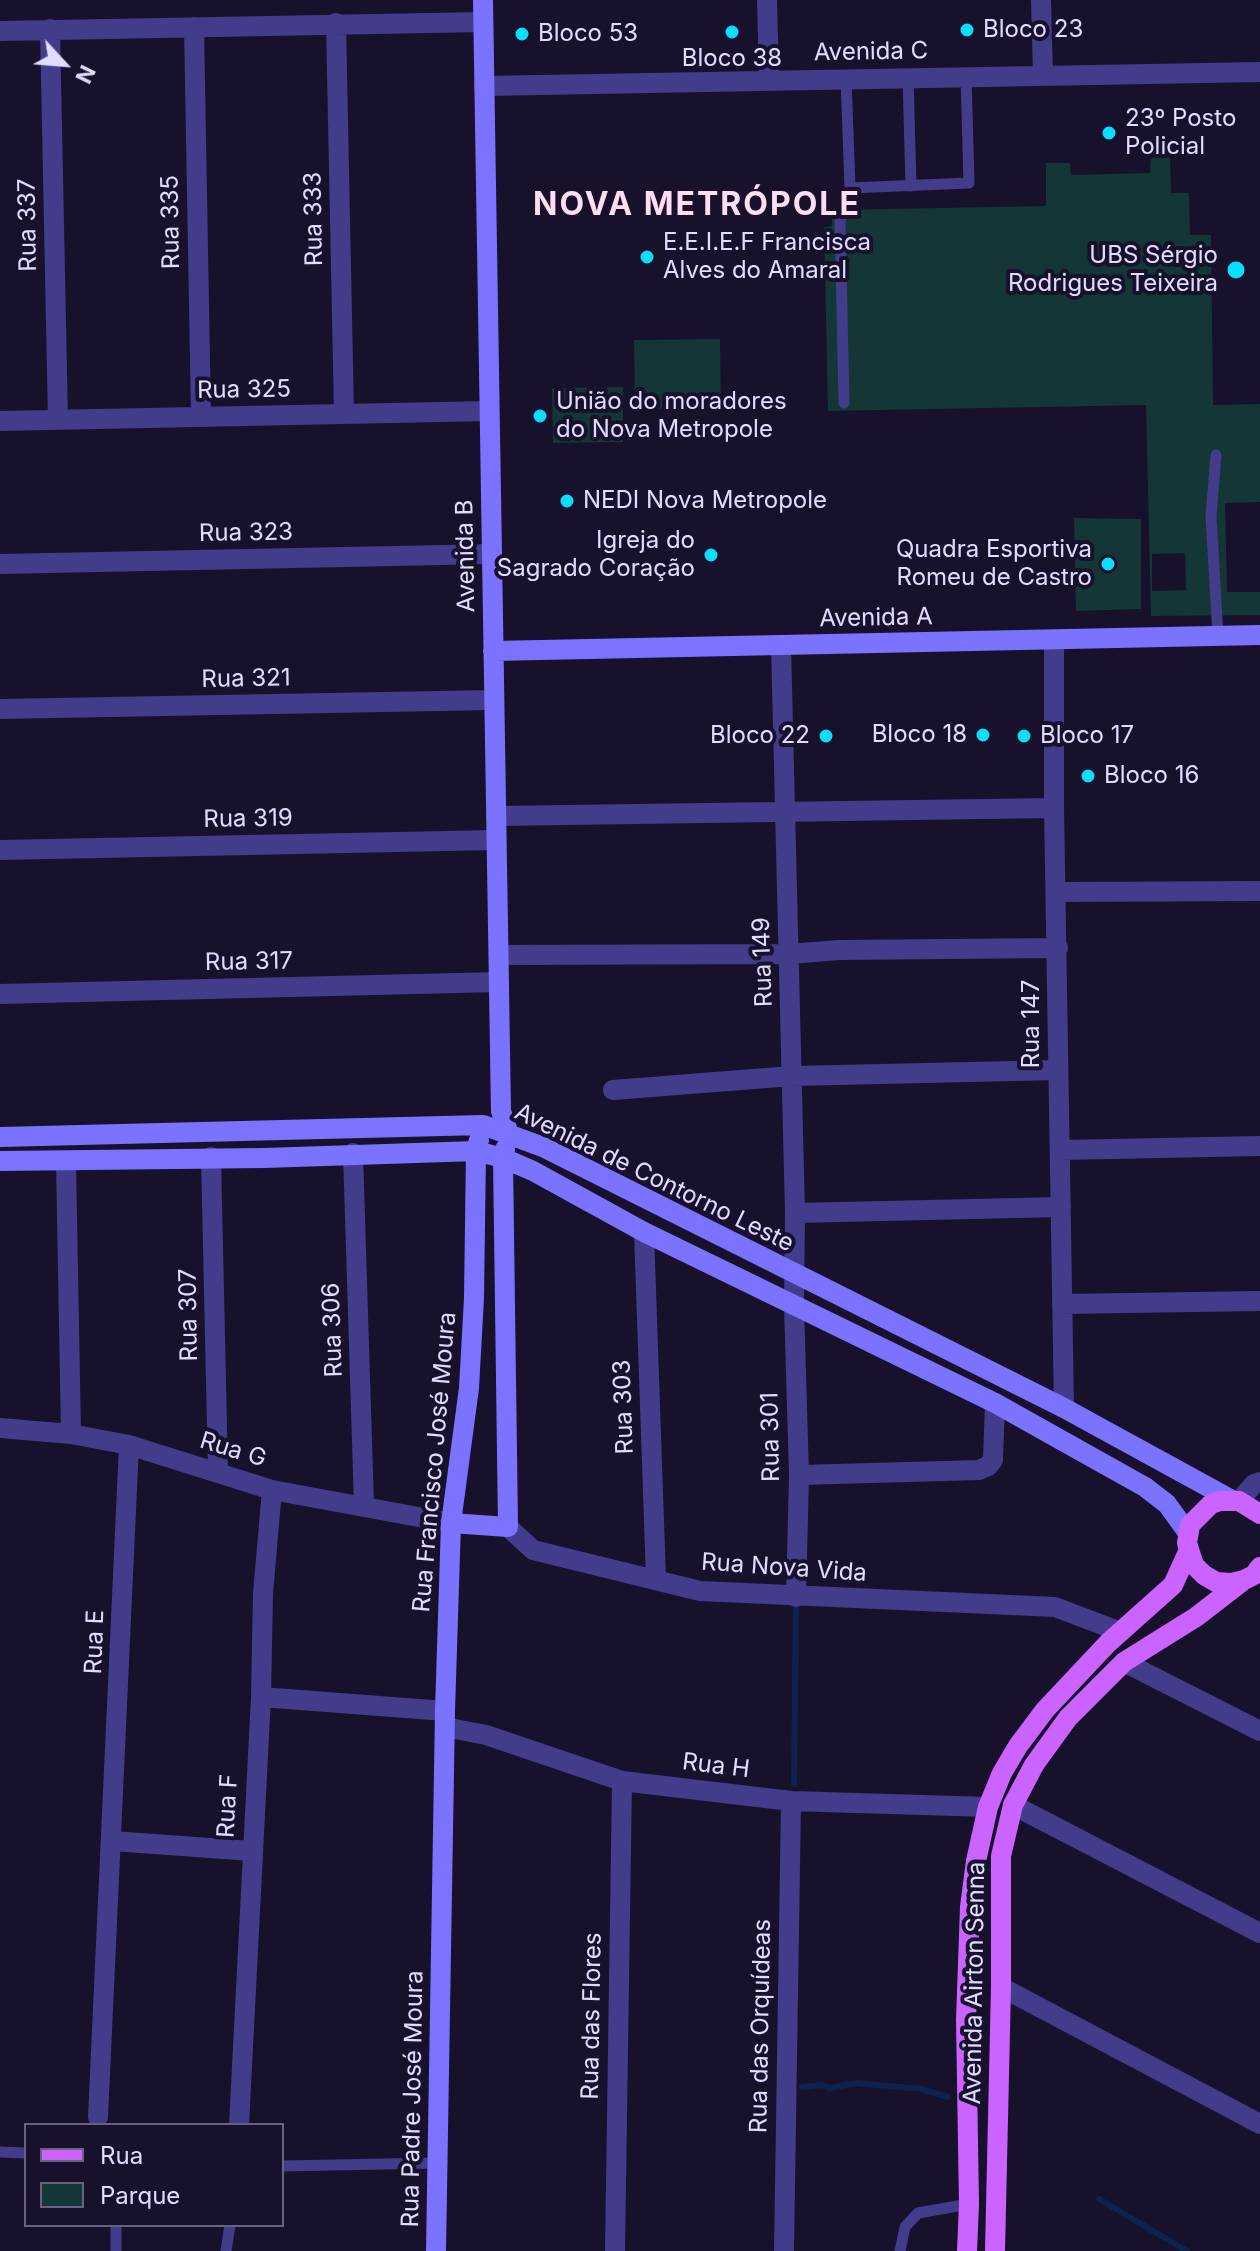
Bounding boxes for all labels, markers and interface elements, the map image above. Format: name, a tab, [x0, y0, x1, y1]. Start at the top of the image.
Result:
place label: Bloco 23	[983, 16, 1083, 44]
place label: Bloco 53	[538, 20, 638, 48]
marker: Bloco 23	[958, 21, 976, 39]
marker: Bloco 38	[723, 23, 741, 41]
north arrow	[24, 24, 104, 104]
marker: Bloco 53	[513, 25, 531, 43]
street label: Avenida C	[814, 37, 928, 67]
place label: Bloco 38	[682, 45, 782, 73]
text: N	[70, 61, 101, 88]
place label: 23º Posto Policial	[1125, 105, 1236, 161]
marker: 23º Posto Policial	[1100, 124, 1118, 142]
street label: Rua 333	[299, 172, 329, 266]
street label: Rua 335	[156, 175, 186, 269]
street label: Rua 337	[13, 178, 43, 272]
district label: NOVA METRÓPOLE	[533, 186, 861, 224]
place label: E.E.I.E.F Francisca Alves do Amaral	[663, 229, 871, 285]
place label: UBS Sérgio Rodrigues Teixeira	[1008, 242, 1218, 298]
marker: E.E.I.E.F Francisca Alves do Amaral	[638, 248, 656, 266]
marker: UBS Sérgio Rodrigues Teixeira	[1225, 259, 1247, 281]
street label: Rua 325	[197, 375, 291, 405]
place label: União do moradores do Nova Metropole	[556, 388, 787, 444]
marker: União do moradores do Nova Metropole	[531, 407, 549, 425]
place label: NEDI Nova Metropole	[583, 487, 827, 515]
marker: NEDI Nova Metropole	[558, 492, 576, 510]
street label: Avenida B	[451, 499, 481, 613]
street label: Rua 323	[199, 518, 293, 548]
place label: Igreja do Sagrado Coração	[497, 527, 695, 583]
place label: Quadra Esportiva Romeu de Castro	[896, 536, 1092, 592]
marker: Igreja do Sagrado Coração	[702, 546, 720, 564]
marker: Quadra Esportiva Romeu de Castro	[1099, 555, 1117, 573]
street label: Avenida A	[819, 603, 933, 633]
street label: Rua 321	[201, 664, 291, 694]
place label: Bloco 18	[872, 721, 967, 749]
place label: Bloco 22	[710, 722, 810, 750]
place label: Bloco 17	[1040, 722, 1134, 750]
marker: Bloco 18	[974, 726, 992, 744]
marker: Bloco 22	[817, 727, 835, 745]
marker: Bloco 17	[1015, 727, 1033, 745]
place label: Bloco 16	[1104, 762, 1199, 790]
marker: Bloco 16	[1079, 767, 1097, 785]
street label: Rua 319	[203, 804, 293, 834]
street label: Rua 149	[747, 917, 779, 1007]
street label: Rua 317	[205, 947, 293, 977]
street label: Rua 147	[1018, 980, 1046, 1068]
street label: Avenida de Contorno Leste	[510, 1098, 798, 1258]
street label: Rua 307	[174, 1268, 204, 1362]
street label: Rua 306	[317, 1282, 349, 1378]
street label: Rua Francisco José Moura	[408, 1311, 462, 1613]
street label: Rua 303	[608, 1359, 640, 1455]
street label: Rua 301	[756, 1392, 786, 1482]
street label: Rua G	[196, 1426, 270, 1474]
street label: Rua Nova Vida	[700, 1548, 868, 1588]
street label: Rua E	[79, 1609, 111, 1675]
street label: Rua H	[681, 1748, 751, 1784]
street label: Rua F	[212, 1773, 244, 1839]
street label: Avenida Airton Senna	[958, 1861, 992, 2105]
street label: Rua das Orquídeas	[745, 1919, 777, 2133]
street label: Rua das Flores	[576, 1932, 608, 2100]
street label: Rua Padre José Moura	[396, 1970, 430, 2228]
legend	[24, 2123, 284, 2227]
text: Rua	[100, 2141, 143, 2170]
text: Parque	[100, 2181, 180, 2210]

